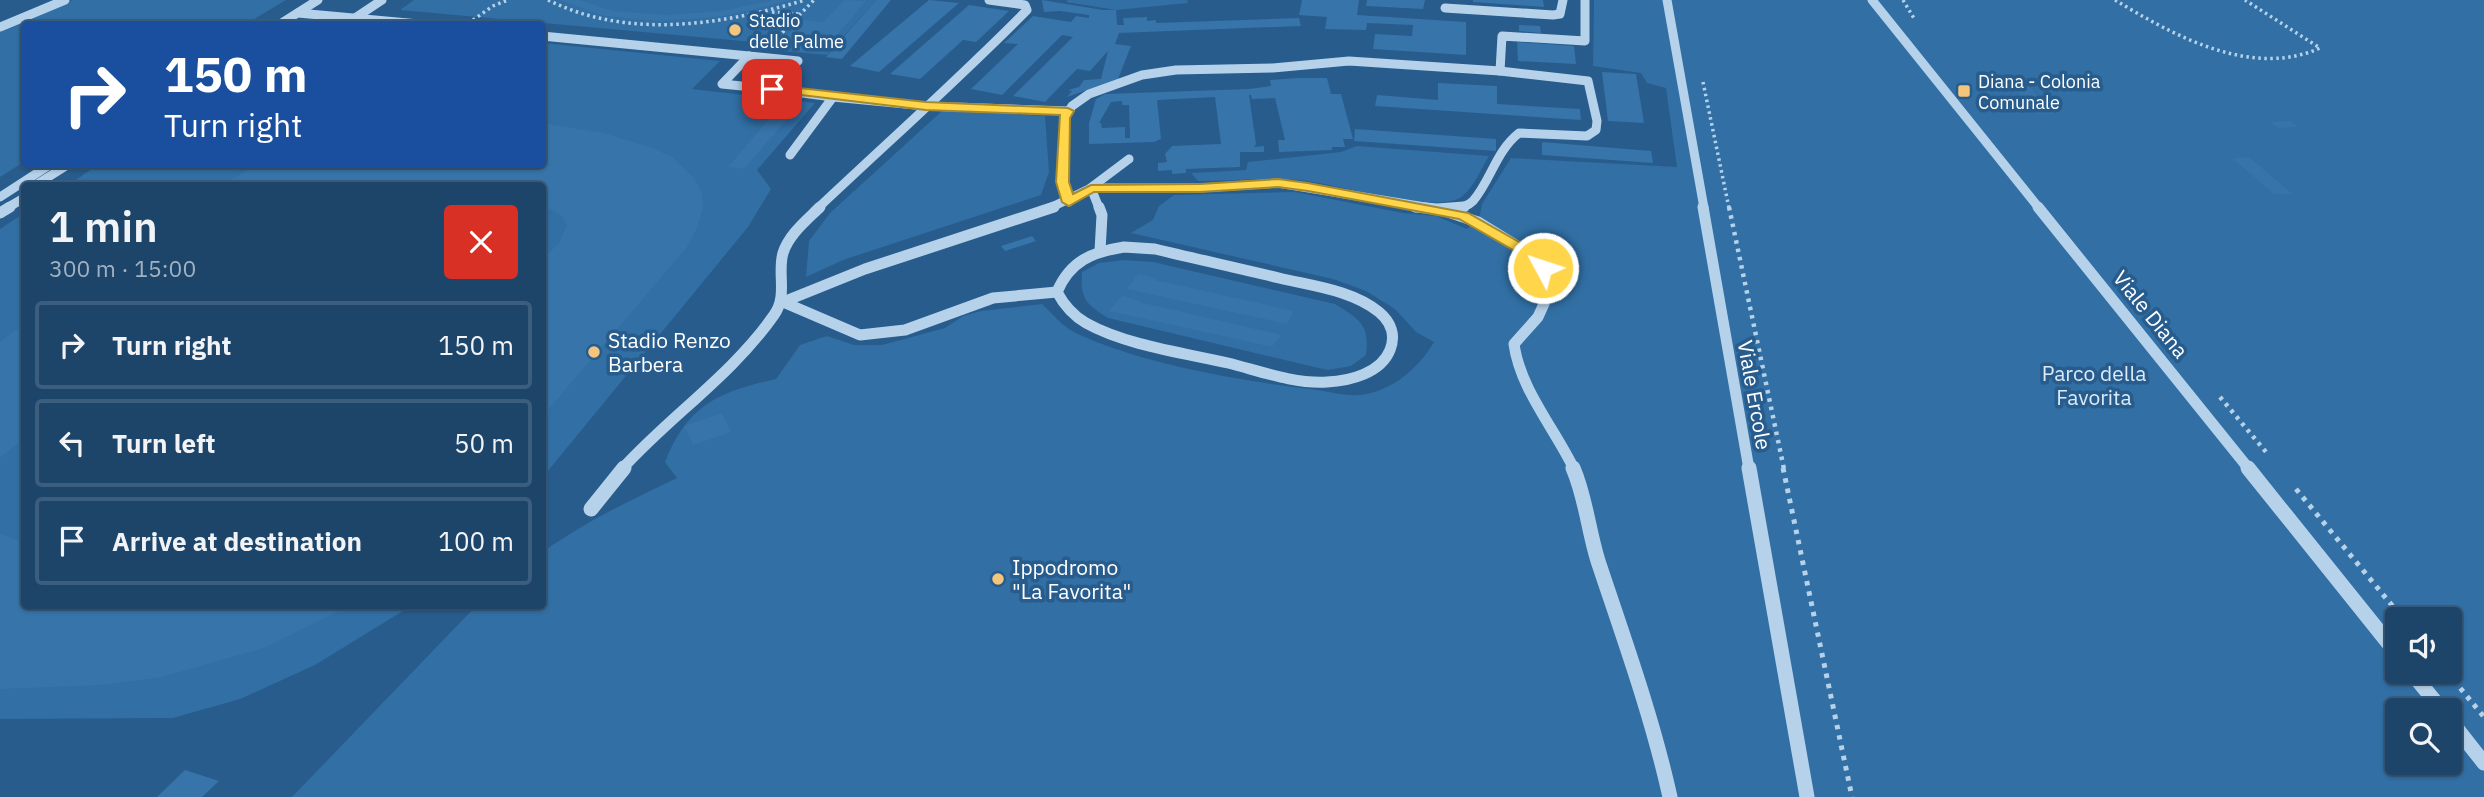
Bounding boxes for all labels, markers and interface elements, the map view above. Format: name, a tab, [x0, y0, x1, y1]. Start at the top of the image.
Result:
place label: Stadio delle Palme	[749, 9, 844, 53]
marker: Stadio delle Palme	[727, 22, 743, 38]
text: 150 m	[164, 42, 308, 105]
icon: right	[49, 49, 140, 140]
pin	[742, 59, 802, 119]
icon: arrive	[753, 70, 791, 108]
place label: Diana - Colonia Comunale	[1978, 70, 2101, 114]
marker: Diana - Colonia Comunale	[1956, 83, 1972, 99]
text: Turn right	[164, 104, 302, 146]
text: 1 min	[49, 199, 158, 254]
button: close	[444, 205, 518, 279]
position arrow	[1506, 231, 1580, 305]
text: 300 m · 15:00	[49, 253, 196, 283]
street label: Viale Diana	[2107, 264, 2195, 364]
icon: right	[53, 326, 91, 364]
place label: Stadio Renzo Barbera	[608, 326, 731, 378]
text: Turn right	[112, 328, 231, 362]
text: 150 m	[438, 328, 514, 362]
street label: Viale Ercole	[1732, 338, 1778, 452]
marker: Stadio Renzo Barbera	[586, 344, 602, 360]
park label: Parco della Favorita	[2042, 359, 2146, 411]
icon: left	[53, 424, 91, 462]
text: Turn left	[112, 426, 215, 460]
text: 50 m	[454, 426, 514, 460]
icon: arrive	[53, 522, 91, 560]
text: Arrive at destination	[112, 524, 362, 558]
text: 100 m	[438, 524, 514, 558]
place label: Ippodromo "La Favorita"	[1012, 553, 1131, 605]
marker: Ippodromo "La Favorita"	[990, 571, 1006, 587]
map controls	[2385, 607, 2462, 775]
button: sound	[2385, 607, 2462, 684]
button: search	[2385, 698, 2462, 775]

